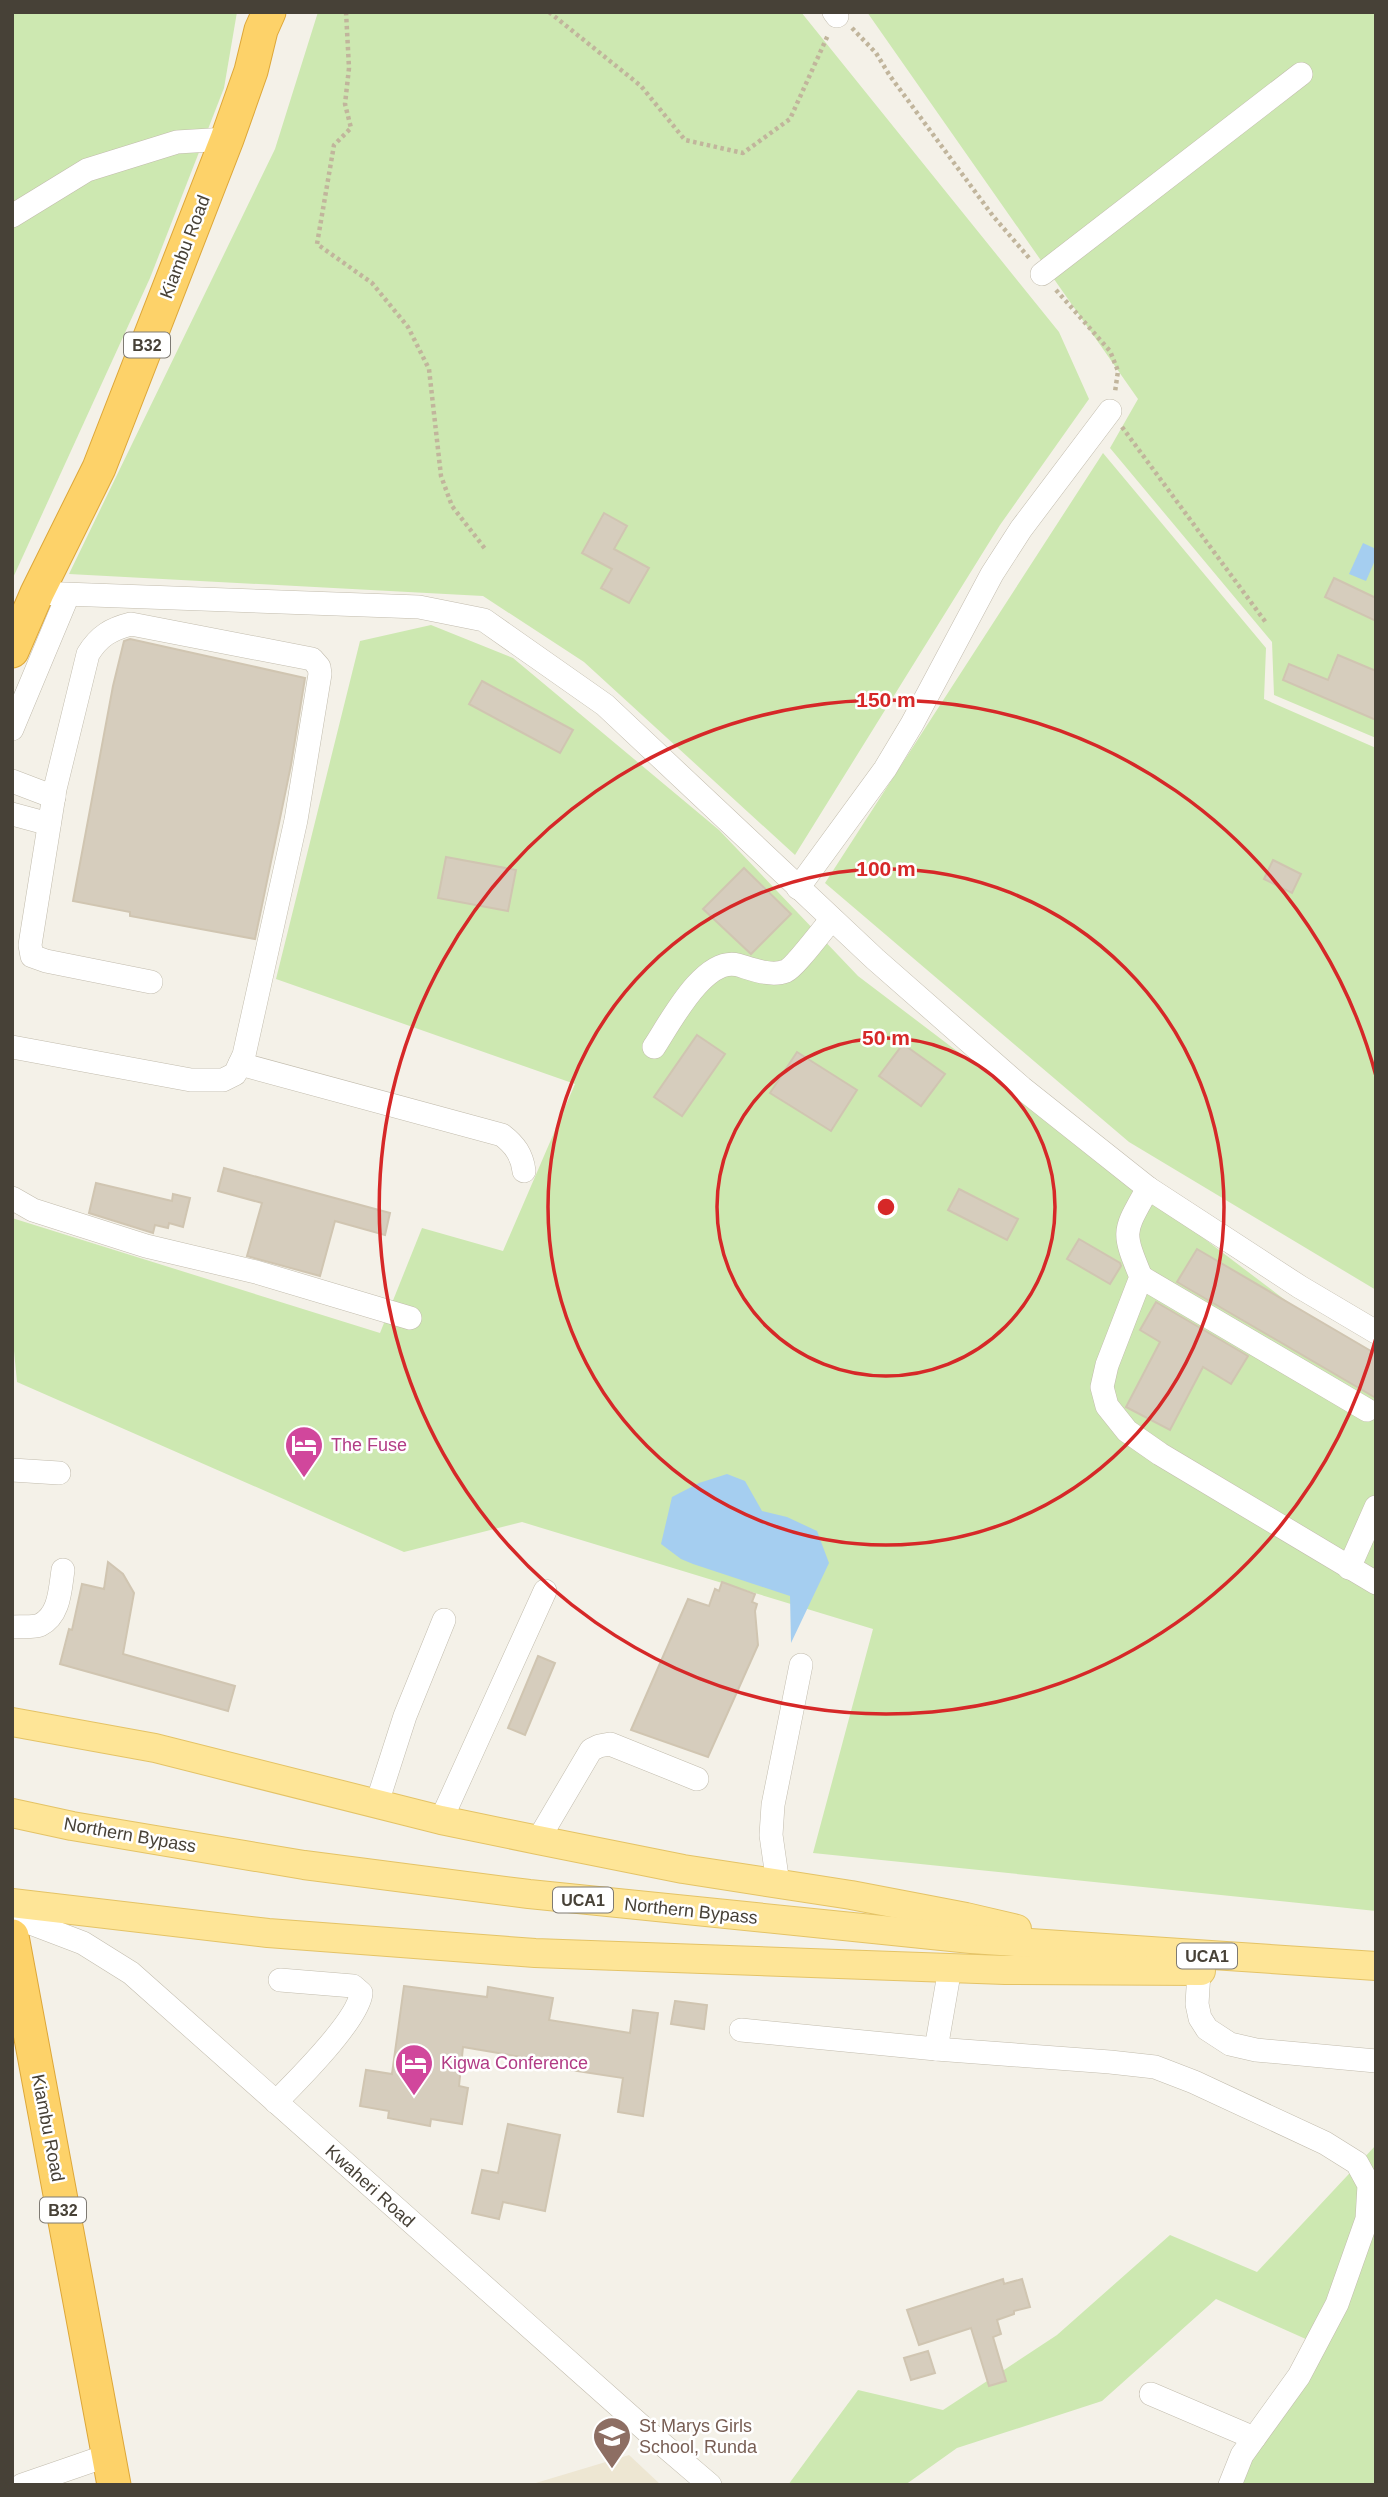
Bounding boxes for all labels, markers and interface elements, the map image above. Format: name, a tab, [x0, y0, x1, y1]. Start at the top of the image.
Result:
street label: Kiambu Road	[156, 192, 214, 302]
road number: B32	[124, 332, 170, 358]
text: 150 m	[856, 688, 916, 711]
text: 100 m	[856, 857, 916, 880]
text: 50 m	[862, 1026, 910, 1049]
centre of rings	[874, 1195, 898, 1219]
hotel icon: The Fuse	[283, 1424, 325, 1479]
place label: The Fuse	[331, 1435, 407, 1455]
street label: Northern Bypass	[62, 1814, 198, 1856]
road number: UCA1	[553, 1888, 613, 1912]
street label: Northern Bypass	[623, 1894, 759, 1928]
road number: UCA1	[1177, 1944, 1237, 1968]
hotel icon: Kigwa Conference	[393, 2042, 435, 2097]
place label: Kigwa Conference	[441, 2053, 588, 2073]
street label: Kiambu Road	[28, 2073, 68, 2183]
street label: Kwaheri Road	[321, 2141, 419, 2231]
road number: B32	[40, 2198, 86, 2222]
school or university icon: St Marys Girls School, Runda	[591, 2415, 633, 2470]
place label: St Marys Girls School, Runda	[639, 2416, 758, 2457]

